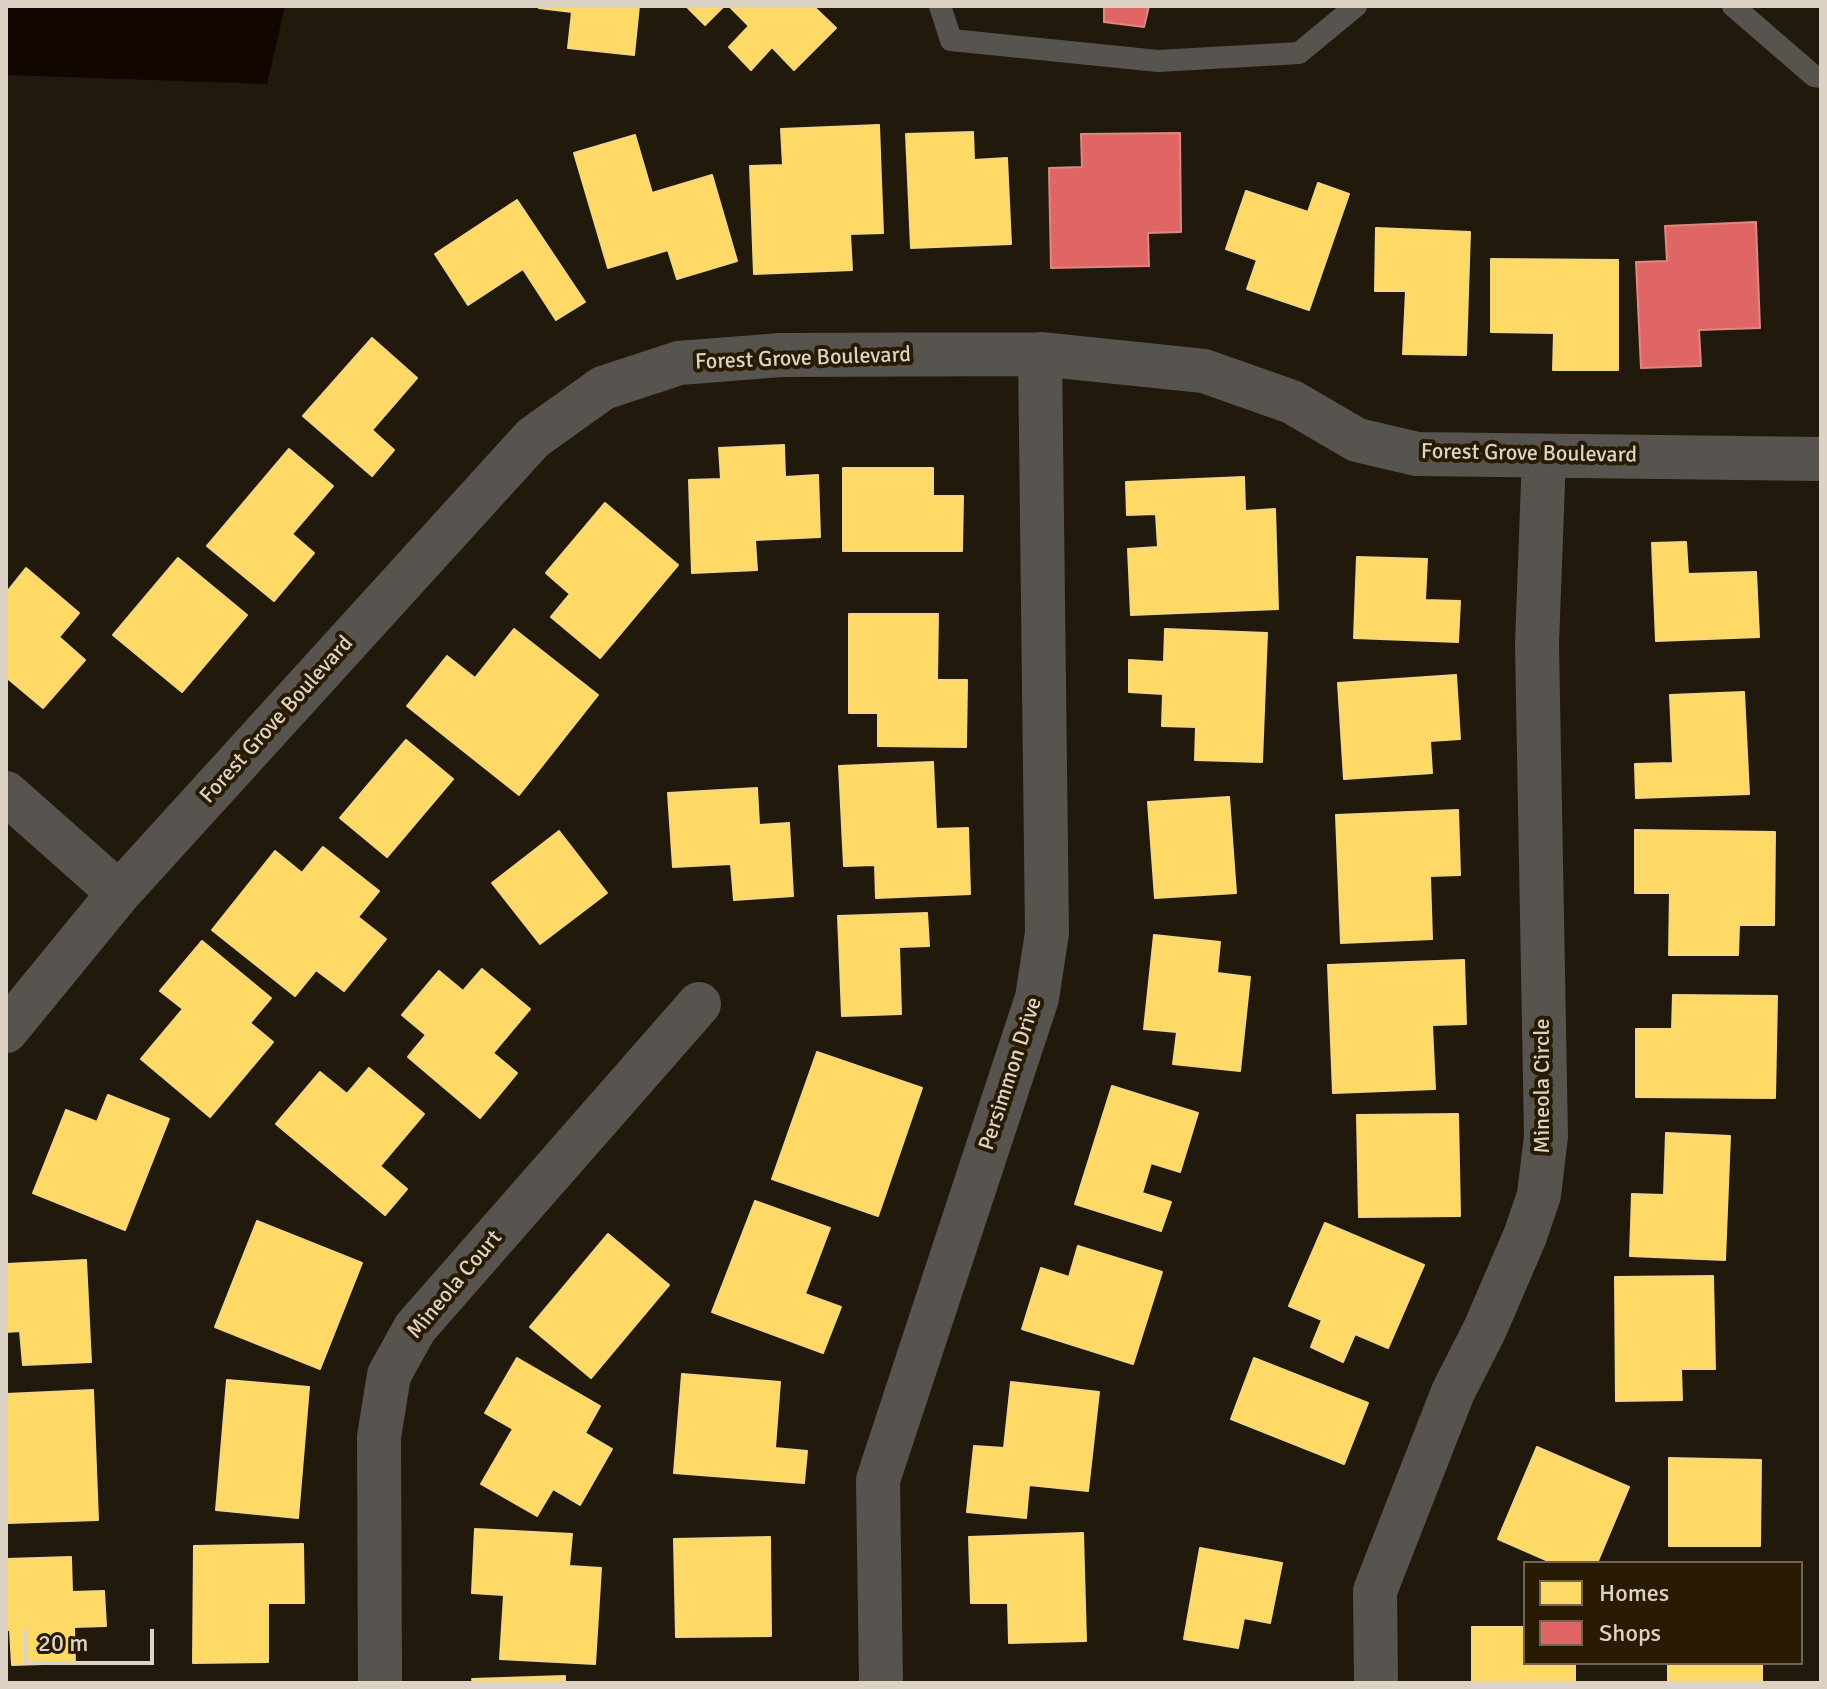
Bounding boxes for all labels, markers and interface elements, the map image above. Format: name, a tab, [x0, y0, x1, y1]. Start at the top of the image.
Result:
street label: Forest Grove Boulevard	[694, 342, 912, 376]
street label: Forest Grove Boulevard	[1421, 439, 1637, 469]
street label: Forest Grove Boulevard	[195, 631, 359, 809]
street label: Persimmon Drive	[974, 994, 1048, 1154]
street label: Mineola Circle	[1530, 1018, 1556, 1154]
street label: Mineola Court	[402, 1225, 508, 1345]
legend	[1523, 1561, 1803, 1665]
text: Homes	[1599, 1578, 1669, 1608]
scale bar	[28, 1613, 158, 1663]
text: Shops	[1599, 1618, 1661, 1648]
text: 20 m	[38, 1628, 88, 1658]

